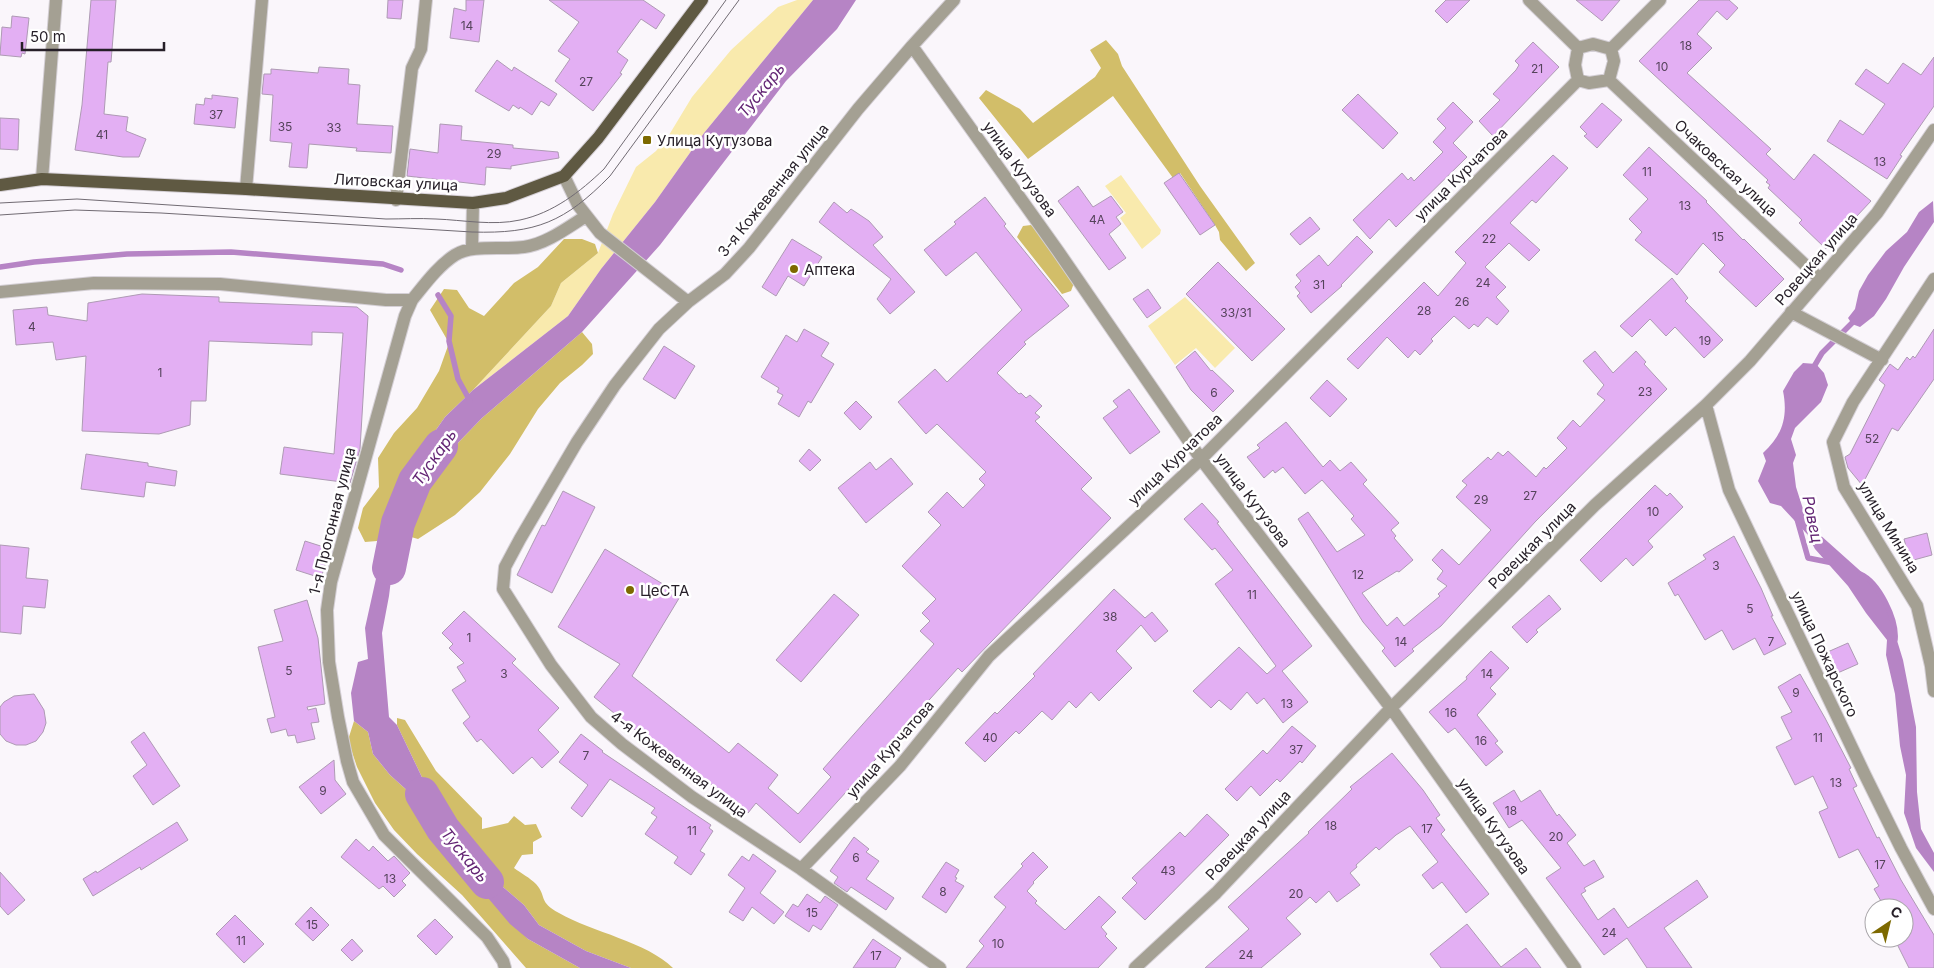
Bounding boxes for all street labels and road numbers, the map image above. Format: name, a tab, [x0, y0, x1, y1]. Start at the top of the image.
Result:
street label: Очаковская улица	[1670, 115, 1782, 221]
street label: улица Кутузова	[979, 117, 1061, 221]
street label: 3-я Кожевенная улица	[713, 120, 833, 260]
street label: улица Курчатова	[1411, 124, 1511, 224]
street label: Литовская улица	[333, 169, 459, 195]
street label: Ровецкая улица	[1771, 209, 1861, 309]
street label: улица Курчатова	[1124, 409, 1226, 509]
street label: 1-я Прогонная улица	[304, 445, 360, 597]
street label: улица Кутузова	[1211, 449, 1295, 551]
street label: улица Минина	[1854, 477, 1924, 577]
street label: Ровецкая улица	[1484, 497, 1580, 593]
street label: улица Пожарского	[1787, 588, 1863, 720]
street label: улица Курчатова	[842, 696, 938, 802]
street label: 4-я Кожевенная улица	[607, 706, 751, 822]
street label: улица Кутузова	[1454, 774, 1534, 878]
street label: Ровецкая улица	[1201, 786, 1295, 884]

